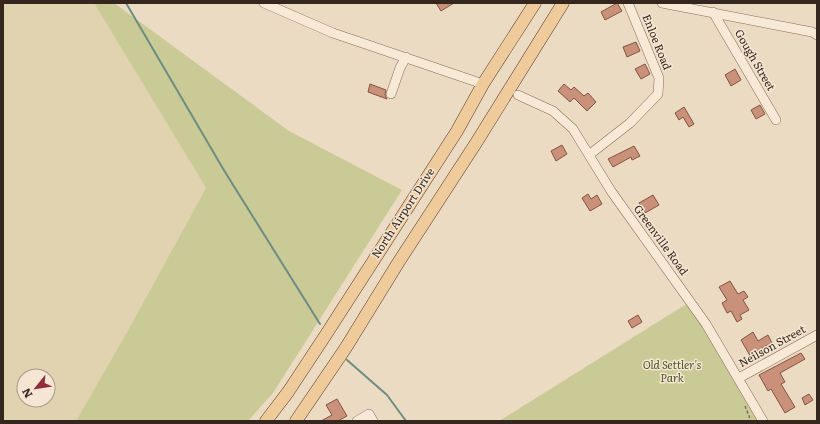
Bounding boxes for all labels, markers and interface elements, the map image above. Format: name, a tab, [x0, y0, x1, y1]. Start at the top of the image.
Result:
street label: Enloe Road	[639, 11, 676, 72]
street label: Gough Street	[732, 26, 780, 94]
street label: North Airport Drive	[367, 164, 438, 261]
street label: Greenville Road	[631, 201, 693, 278]
street label: Neilson Street	[735, 320, 808, 370]
park label: Old Settler's Park	[643, 356, 701, 385]
north arrow	[16, 368, 56, 408]
text: N	[17, 386, 36, 401]

